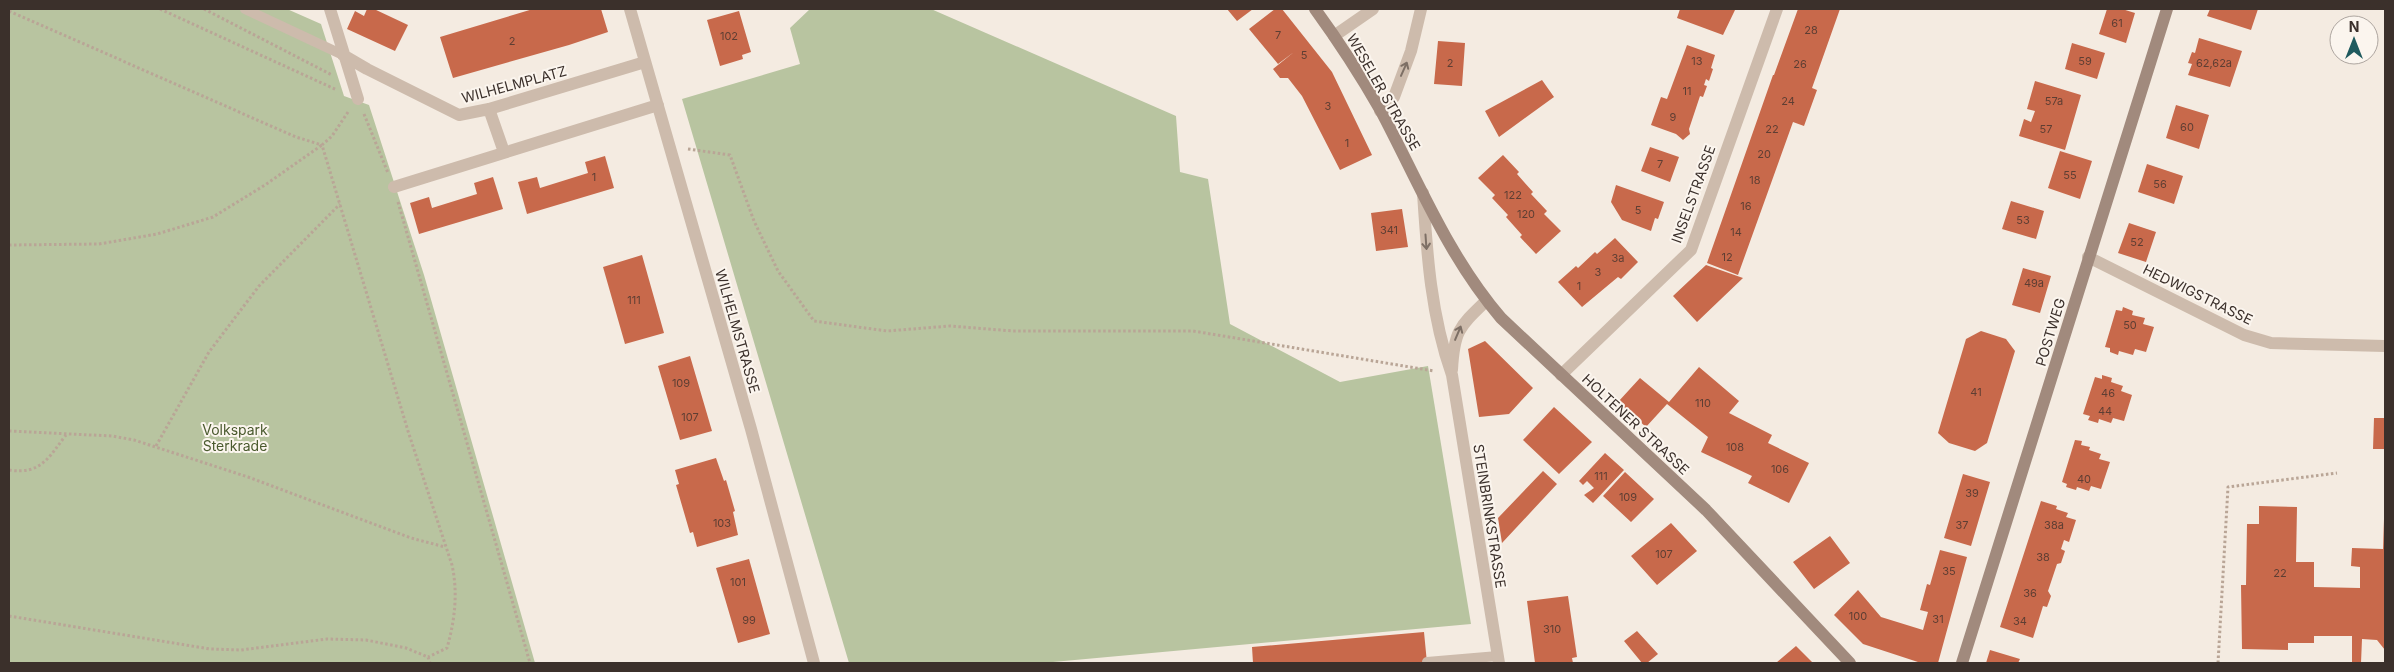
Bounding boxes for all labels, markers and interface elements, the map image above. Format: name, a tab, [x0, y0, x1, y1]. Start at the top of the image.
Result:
north arrow	[2329, 15, 2379, 65]
house number: 61	[2111, 16, 2123, 30]
text: N	[2349, 18, 2359, 35]
house number: 28	[1804, 23, 1818, 37]
house number: 7	[1275, 28, 1281, 42]
house number: 102	[720, 29, 738, 43]
street label: WESELER STRASSE	[1344, 31, 1424, 153]
house number: 2	[509, 34, 515, 48]
house number: 5	[1301, 48, 1308, 62]
house number: 13	[1691, 54, 1703, 68]
house number: 59	[2078, 54, 2092, 68]
house number: 2	[1447, 56, 1453, 70]
house number: 62,62a	[2196, 56, 2232, 70]
house number: 26	[1793, 57, 1807, 71]
street label: WILHELMPLATZ	[460, 62, 568, 106]
one-way arrow	[1399, 62, 1409, 77]
house number: 11	[1683, 84, 1691, 98]
house number: 24	[1781, 94, 1795, 108]
house number: 57a	[2045, 94, 2063, 108]
house number: 3	[1325, 99, 1332, 113]
house number: 9	[1670, 110, 1677, 124]
house number: 60	[2180, 120, 2194, 134]
house number: 22	[1765, 122, 1779, 136]
house number: 57	[2040, 122, 2052, 136]
house number: 1	[1345, 136, 1349, 150]
street label: INSELSTRASSE	[1667, 143, 1719, 245]
house number: 20	[1757, 147, 1771, 161]
house number: 7	[1657, 157, 1663, 171]
house number: 55	[2063, 168, 2077, 182]
house number: 1	[592, 170, 596, 184]
house number: 18	[1749, 173, 1761, 187]
house number: 56	[2153, 177, 2167, 191]
house number: 122	[1504, 188, 1522, 202]
house number: 16	[1740, 199, 1752, 213]
house number: 5	[1635, 203, 1642, 217]
house number: 120	[1517, 207, 1535, 221]
house number: 53	[2016, 213, 2030, 227]
house number: 341	[1380, 223, 1398, 237]
house number: 14	[1730, 225, 1742, 239]
one-way arrow	[1421, 233, 1431, 249]
house number: 52	[2130, 235, 2144, 249]
house number: 12	[1721, 250, 1733, 264]
house number: 3a	[1612, 251, 1624, 265]
street label: HEDWIGSTRASSE	[2140, 260, 2256, 328]
house number: 3	[1595, 265, 1602, 279]
street label: WILHELMSTRASSE	[712, 267, 764, 395]
house number: 49a	[2024, 276, 2044, 290]
house number: 1	[1577, 279, 1581, 293]
house number: 111	[627, 293, 641, 307]
street label: POSTWEG	[2032, 296, 2068, 368]
house number: 50	[2123, 318, 2137, 332]
one-way arrow	[1454, 326, 1463, 341]
street label: HOLTENER STRASSE	[1579, 370, 1693, 478]
house number: 109	[672, 376, 690, 390]
house number: 41	[1970, 385, 1982, 399]
house number: 46	[2101, 386, 2115, 400]
house number: 110	[1695, 396, 1711, 410]
house number: 44	[2098, 404, 2112, 418]
house number: 107	[681, 410, 699, 424]
park label: Volkspark Sterkrade	[202, 421, 268, 454]
house number: 108	[1726, 440, 1744, 454]
street label: STEINBRINKSTRASSE	[1470, 443, 1510, 589]
house number: 106	[1771, 462, 1789, 476]
house number: 111	[1594, 469, 1608, 483]
house number: 40	[2077, 472, 2091, 486]
house number: 39	[1965, 486, 1979, 500]
house number: 109	[1619, 490, 1637, 504]
house number: 103	[713, 516, 731, 530]
house number: 37	[1955, 518, 1969, 532]
house number: 38a	[2044, 518, 2064, 532]
house number: 107	[1655, 547, 1673, 561]
house number: 38	[2036, 550, 2050, 564]
house number: 35	[1942, 564, 1956, 578]
house number: 22	[2273, 566, 2287, 580]
house number: 101	[730, 575, 746, 589]
house number: 36	[2023, 586, 2037, 600]
house number: 100	[1849, 609, 1867, 623]
house number: 31	[1932, 612, 1944, 626]
house number: 99	[742, 613, 756, 627]
house number: 34	[2013, 614, 2027, 628]
house number: 310	[1543, 622, 1561, 636]

